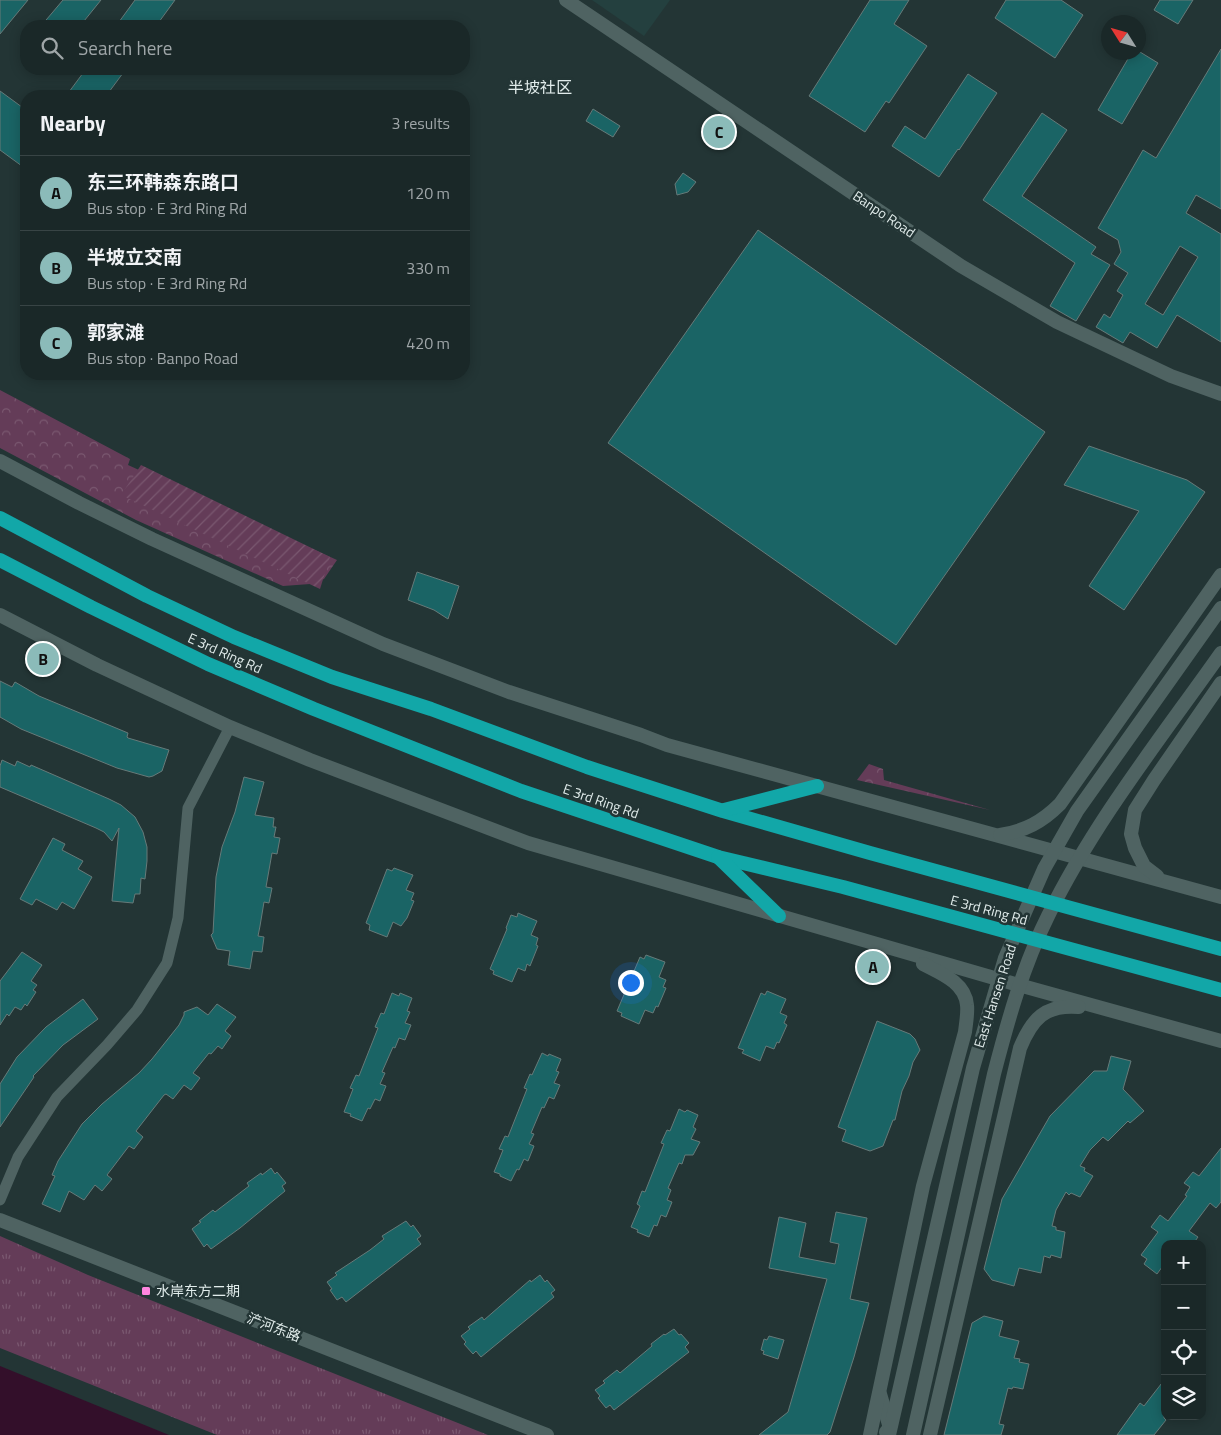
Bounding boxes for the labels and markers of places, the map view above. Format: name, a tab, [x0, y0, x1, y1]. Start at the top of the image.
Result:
pin: C	[703, 113, 735, 151]
pin: B	[27, 640, 59, 678]
pin: A	[857, 948, 889, 986]
place label: 水岸东方二期	[156, 1280, 240, 1301]
marker: 水岸东方二期	[140, 1285, 152, 1297]

